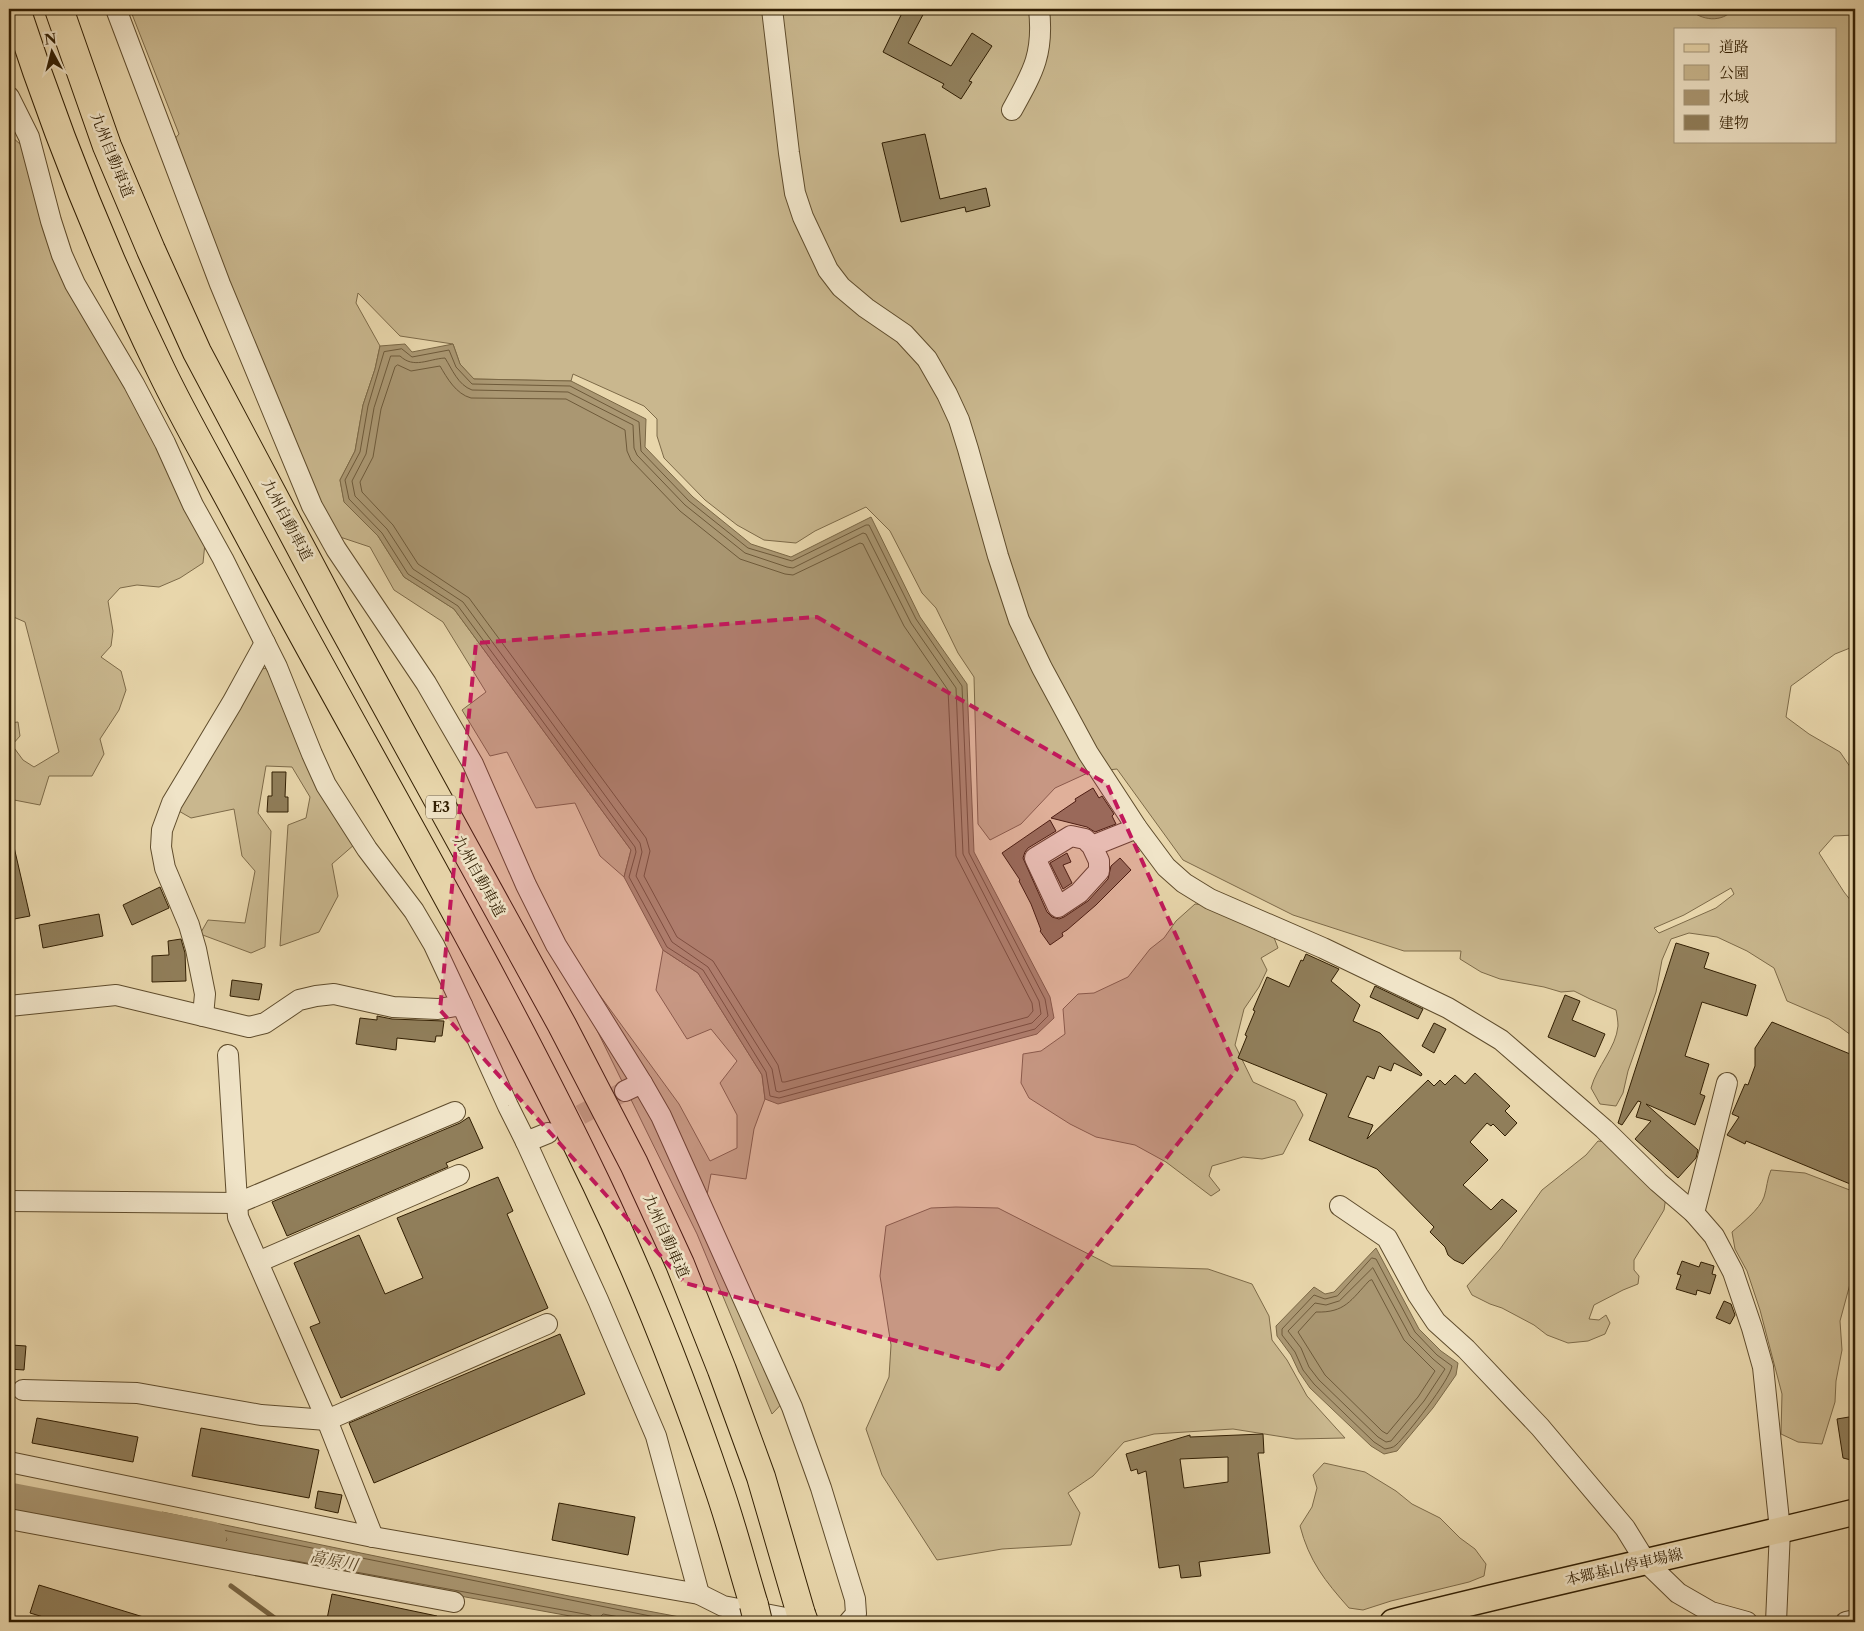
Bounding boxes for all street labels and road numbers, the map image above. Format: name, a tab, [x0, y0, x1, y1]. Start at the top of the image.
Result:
street label: 九州自動車道	[87, 110, 138, 200]
street label: 九州自動車道	[258, 476, 317, 564]
road number: E3	[426, 796, 456, 819]
street label: 九州自動車道	[449, 832, 510, 920]
street label: 九州自動車道	[639, 1191, 693, 1281]
street label: 本郷基山停車場線	[1563, 1544, 1684, 1589]

